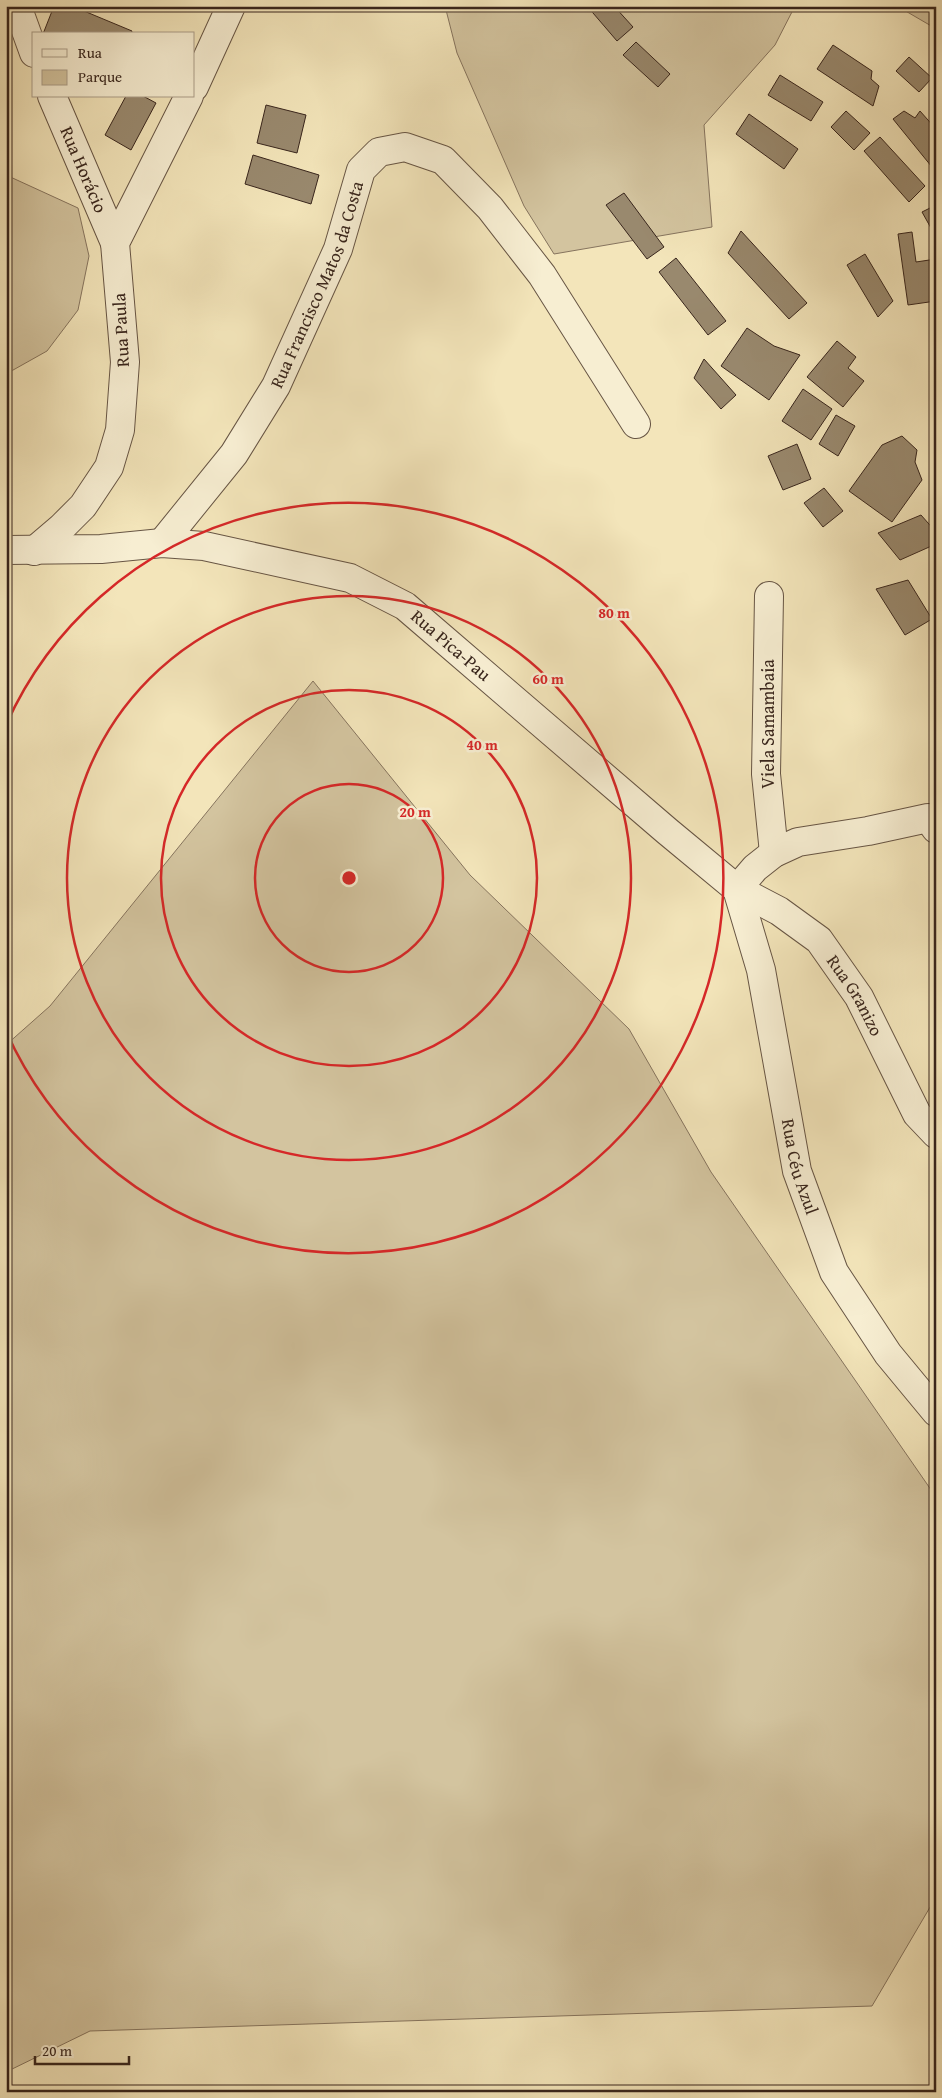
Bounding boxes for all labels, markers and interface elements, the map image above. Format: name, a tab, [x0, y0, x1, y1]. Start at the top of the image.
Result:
legend	[32, 32, 195, 98]
text: Rua	[78, 42, 102, 63]
text: Parque	[78, 66, 122, 87]
street label: Rua Horácio	[53, 122, 114, 217]
street label: Rua Francisco Matos da Costa	[263, 177, 370, 392]
street label: Rua Paula	[105, 292, 136, 368]
text: 80 m	[598, 602, 630, 623]
street label: Rua Pica-Pau	[405, 603, 497, 687]
street label: Viela Samambaia	[754, 659, 781, 789]
text: 60 m	[532, 668, 564, 689]
text: 40 m	[466, 734, 498, 755]
text: 20 m	[399, 801, 431, 822]
centre of rings	[340, 869, 358, 887]
street label: Rua Granizo	[820, 949, 890, 1041]
street label: Rua Céu Azul	[775, 1117, 826, 1218]
scale bar	[35, 2033, 129, 2065]
text: 20 m	[42, 2040, 73, 2061]

